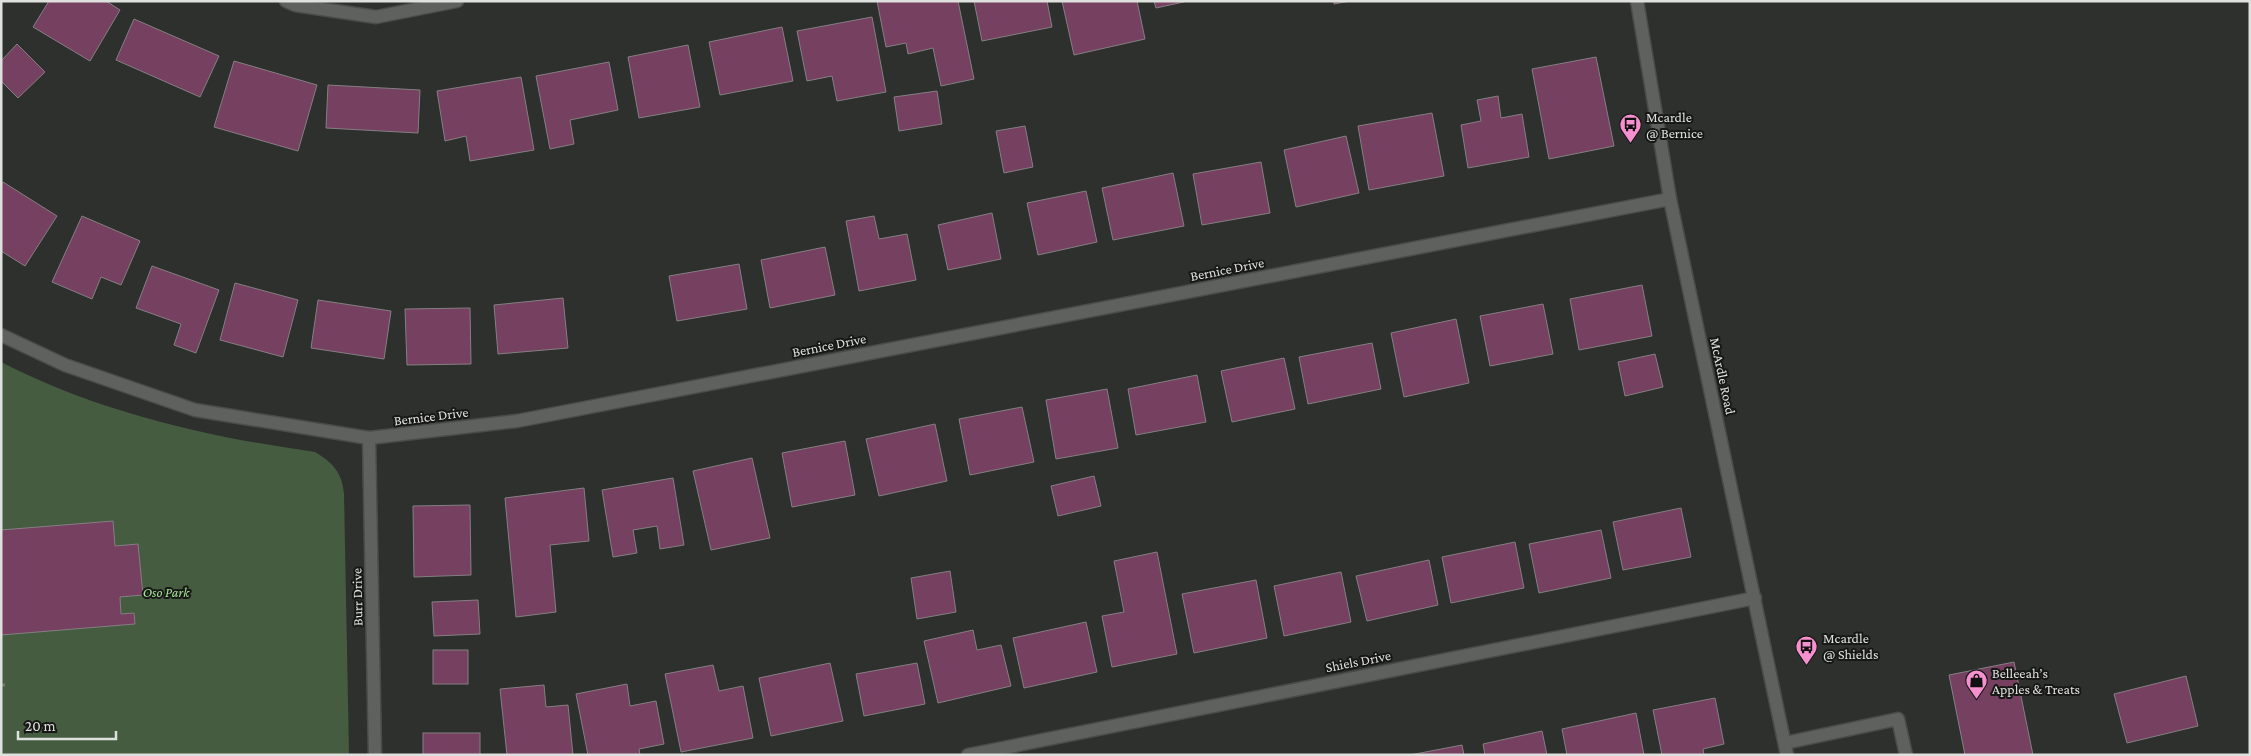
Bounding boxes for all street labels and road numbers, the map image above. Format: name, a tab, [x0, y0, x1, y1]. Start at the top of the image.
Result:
street label: Bernice Drive	[1189, 254, 1265, 284]
street label: Bernice Drive	[791, 330, 867, 360]
street label: McArdle Road	[1707, 336, 1739, 417]
street label: Bernice Drive	[393, 403, 469, 429]
street label: Burr Drive	[348, 568, 366, 626]
street label: Shiels Drive	[1324, 647, 1392, 675]

